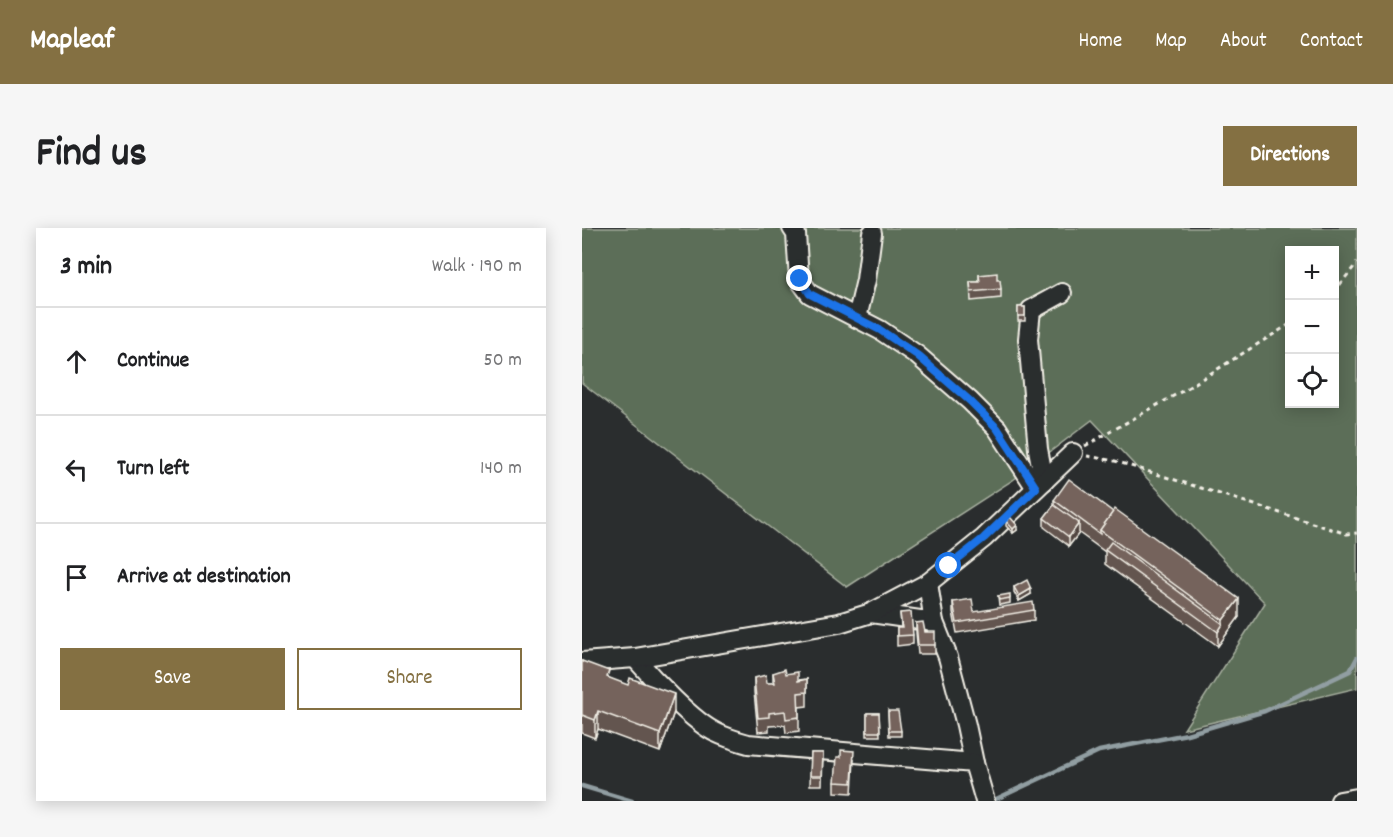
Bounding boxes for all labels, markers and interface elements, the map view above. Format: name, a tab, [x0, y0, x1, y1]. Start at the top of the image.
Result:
text: Mapleaf	[30, 22, 114, 62]
text: Home	[1078, 27, 1122, 57]
text: Map	[1155, 27, 1187, 57]
text: About	[1220, 27, 1267, 57]
text: Contact	[1300, 27, 1363, 57]
text: Find us	[36, 126, 147, 186]
button: Directions	[1223, 126, 1357, 186]
map controls	[1285, 246, 1339, 408]
button: +	[1285, 246, 1339, 300]
text: 3 min	[60, 249, 112, 286]
text: Walk · 190 m	[432, 253, 522, 281]
route end	[786, 265, 812, 291]
button: −	[1285, 300, 1339, 354]
icon: ahead	[60, 345, 93, 378]
text: Continue	[117, 346, 189, 377]
text: 50 m	[484, 347, 522, 375]
button: locate	[1285, 354, 1339, 408]
icon: left	[60, 453, 93, 486]
text: Turn left	[117, 454, 189, 485]
text: 140 m	[480, 455, 522, 483]
route start	[935, 552, 961, 578]
icon: arrive	[60, 561, 93, 594]
text: Arrive at destination	[117, 562, 291, 593]
button: Save	[60, 648, 285, 710]
button: Share	[297, 648, 522, 710]

